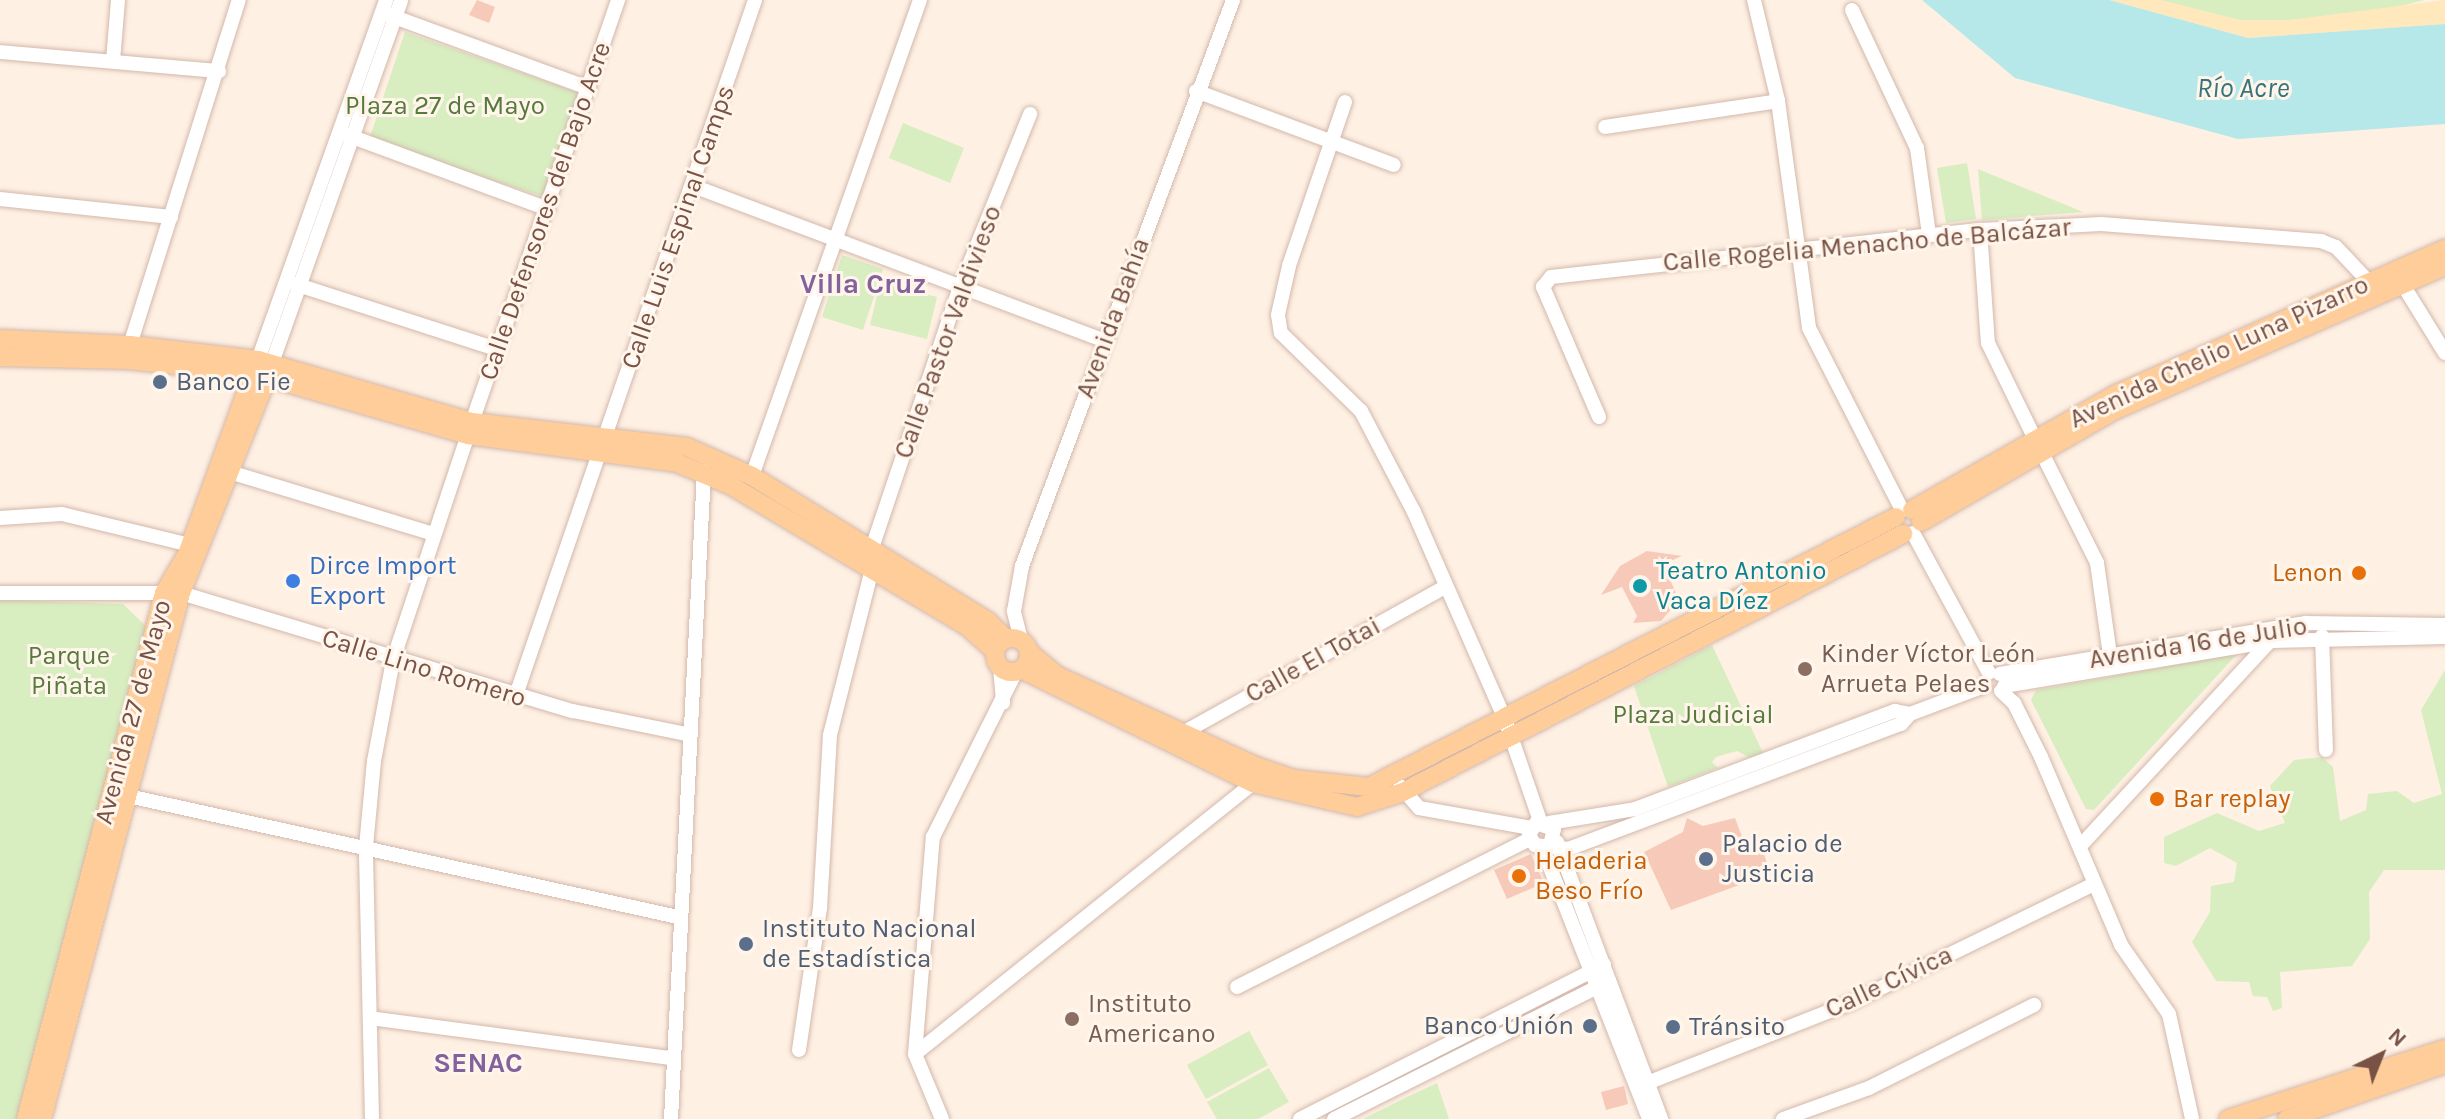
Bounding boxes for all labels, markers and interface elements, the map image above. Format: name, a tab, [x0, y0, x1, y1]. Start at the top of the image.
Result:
street label: Calle Defensores del Bajo Acre	[472, 38, 618, 384]
water label: Río Acre	[2197, 71, 2289, 105]
street label: Calle Luis Espinal Camps	[615, 81, 741, 373]
park label: Plaza 27 de Mayo	[345, 90, 545, 122]
street label: Calle Pastor Valdivieso	[888, 201, 1008, 463]
street label: Calle Rogelia Menacho de Balcázar	[1662, 212, 2072, 278]
street label: Avenida Bahía	[1070, 234, 1156, 402]
district label: Villa Cruz	[800, 267, 926, 301]
street label: Avenida Chelio Luna Pizarro	[2065, 269, 2373, 435]
place label: Banco Fie	[176, 366, 291, 398]
marker: Banco Fie	[151, 373, 169, 391]
place label: Dirce Import Export	[309, 550, 456, 612]
place label: Teatro Antonio Vaca Díez	[1656, 555, 1827, 616]
place label: Lenon	[2272, 557, 2343, 589]
marker: Lenon	[2350, 564, 2368, 582]
marker: Dirce Import Export	[284, 572, 302, 590]
marker: Teatro Antonio Vaca Díez	[1631, 577, 1649, 595]
street label: Avenida 27 de Mayo	[88, 596, 178, 828]
street label: Calle El Totai	[1240, 610, 1386, 710]
street label: Avenida 16 de Julio	[2087, 610, 2309, 676]
street label: Calle Lino Romero	[318, 622, 530, 714]
place label: Kinder Víctor León Arrueta Pelaes	[1821, 638, 2035, 700]
park label: Parque Piñata	[28, 640, 110, 702]
marker: Kinder Víctor León Arrueta Pelaes	[1796, 660, 1814, 678]
park label: Plaza Judicial	[1613, 699, 1773, 731]
place label: Bar replay	[2173, 783, 2291, 815]
marker: Bar replay	[2148, 790, 2166, 808]
place label: Palacio de Justicia	[1722, 828, 1843, 890]
place label: Heladeria Beso Frío	[1535, 845, 1648, 906]
marker: Palacio de Justicia	[1697, 850, 1715, 868]
marker: Heladeria Beso Frío	[1510, 867, 1528, 885]
place label: Instituto Nacional de Estadística	[762, 913, 977, 974]
marker: Instituto Nacional de Estadística	[737, 935, 755, 953]
street label: Calle Cívica	[1821, 939, 1957, 1025]
place label: Instituto Americano	[1088, 988, 1215, 1050]
marker: Instituto Americano	[1063, 1010, 1081, 1028]
place label: Banco Unión	[1424, 1010, 1574, 1042]
place label: Tránsito	[1689, 1011, 1785, 1043]
north arrow	[2341, 1015, 2421, 1095]
marker: Banco Unión	[1581, 1017, 1599, 1035]
marker: Tránsito	[1664, 1018, 1682, 1036]
text: N	[2383, 1023, 2412, 1052]
district label: SENAC	[433, 1046, 523, 1080]

